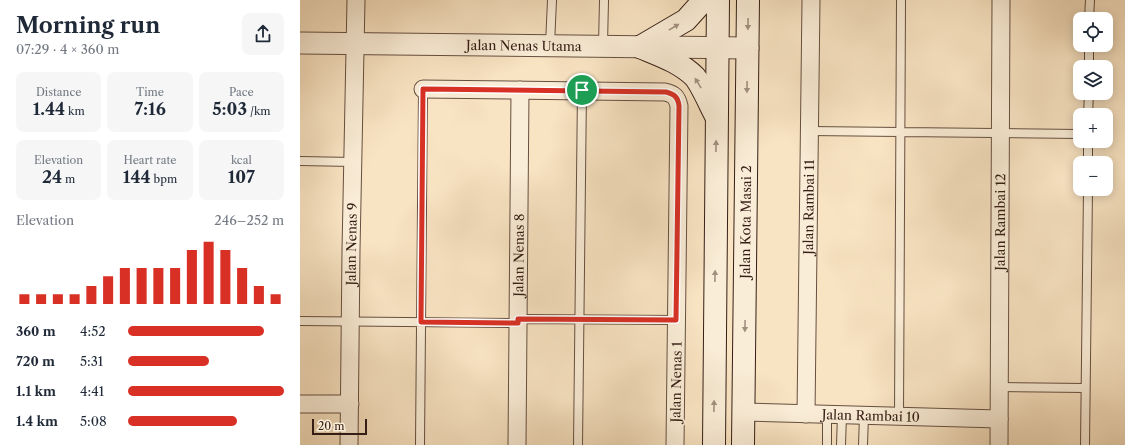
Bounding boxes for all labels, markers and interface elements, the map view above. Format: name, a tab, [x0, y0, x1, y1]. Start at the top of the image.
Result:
text: Morning run	[16, 12, 160, 39]
map controls	[1073, 12, 1113, 196]
button: locate	[1073, 12, 1113, 52]
button: share	[242, 13, 284, 55]
one-way arrow	[745, 18, 751, 31]
one-way arrow	[668, 24, 680, 31]
street label: Jalan Nenas Utama	[464, 37, 582, 54]
text: 07:29 · 4 × 360 m	[16, 41, 119, 57]
button: layers	[1073, 60, 1113, 100]
pin	[565, 73, 599, 107]
one-way arrow	[694, 77, 701, 89]
icon: arrive	[571, 79, 593, 101]
one-way arrow	[744, 81, 750, 94]
text: Distance	[36, 85, 81, 99]
text: Time	[136, 85, 164, 99]
text: Pace	[229, 85, 254, 99]
text: 1.44	[33, 99, 65, 119]
text: 7:16	[134, 99, 166, 119]
text: 5:03	[212, 99, 247, 119]
text: km	[65, 104, 85, 118]
text: /km	[247, 104, 271, 118]
button: +	[1073, 108, 1113, 148]
one-way arrow	[713, 139, 719, 152]
text: Elevation	[34, 153, 83, 167]
text: Heart rate	[123, 153, 177, 167]
text: kcal	[231, 153, 252, 167]
button: −	[1073, 156, 1113, 196]
street label: Jalan Rambai 11	[800, 159, 817, 257]
street label: Jalan Kota Masai 2	[737, 165, 754, 281]
text: 24	[42, 167, 62, 187]
text: 144	[123, 167, 151, 187]
text: 107	[228, 167, 255, 187]
text: m	[62, 172, 75, 186]
text: bpm	[151, 172, 177, 186]
street label: Jalan Rambai 12	[992, 173, 1008, 273]
street label: Jalan Nenas 9	[343, 202, 360, 288]
text: Elevation	[16, 212, 74, 228]
text: 246–252 m	[214, 212, 284, 228]
street label: Jalan Nenas 8	[510, 213, 527, 299]
one-way arrow	[712, 269, 718, 282]
one-way arrow	[742, 320, 748, 333]
text: 360 m	[16, 323, 56, 339]
text: 4:52	[80, 323, 106, 339]
street label: Jalan Nenas 1	[667, 341, 685, 425]
text: 720 m	[16, 353, 55, 369]
text: 5:31	[80, 353, 103, 369]
text: 1.1 km	[16, 383, 56, 399]
text: 4:41	[80, 383, 104, 399]
one-way arrow	[711, 399, 717, 412]
street label: Jalan Rambai 10	[820, 406, 920, 425]
text: 1.4 km	[16, 413, 58, 429]
text: 5:08	[80, 413, 107, 429]
scale bar	[312, 417, 367, 436]
text: 20 m	[318, 419, 344, 433]

